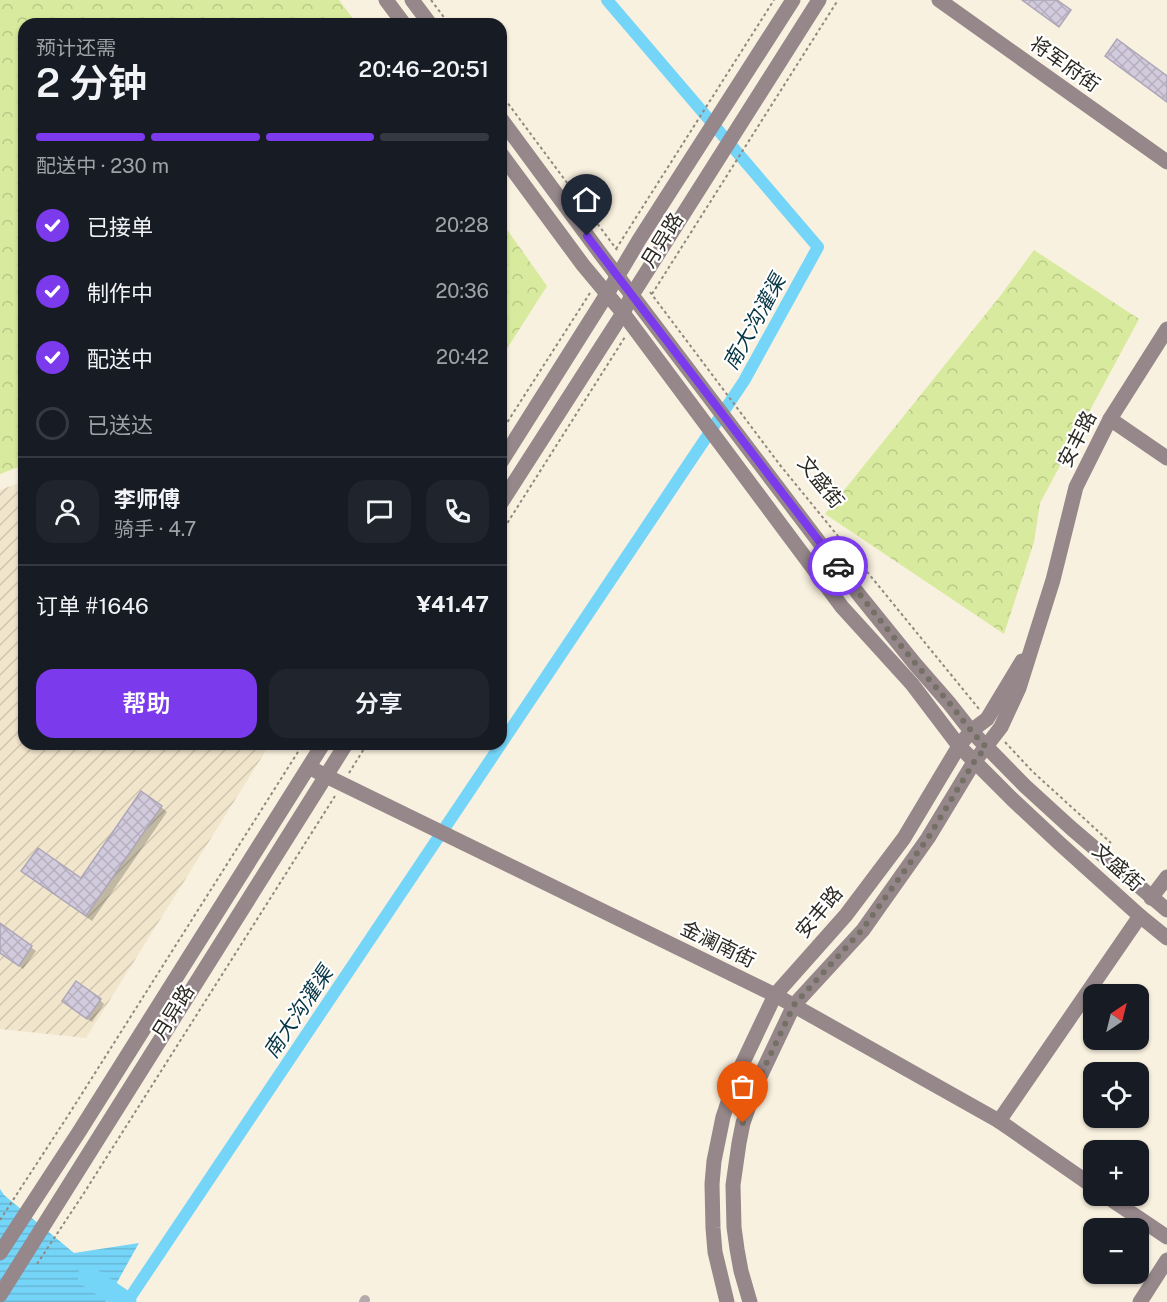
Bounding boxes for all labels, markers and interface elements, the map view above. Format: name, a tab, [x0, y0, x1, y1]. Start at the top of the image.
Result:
street label: 将军府街	[1025, 31, 1105, 97]
text: 预计还需	[36, 36, 116, 60]
text: 20:46–20:51	[359, 56, 489, 82]
text: 2 分钟	[36, 60, 147, 106]
text: 配送中 · 230 m	[36, 154, 169, 178]
pin	[561, 174, 612, 236]
icon: home	[570, 183, 603, 216]
street label: 月异路	[636, 208, 688, 272]
icon: check	[36, 209, 69, 242]
text: 20:28	[435, 213, 489, 237]
text: 已接单	[87, 214, 153, 240]
water label: 南大沟灌渠	[718, 267, 792, 374]
icon: check	[36, 275, 69, 308]
text: 20:36	[435, 279, 489, 303]
text: 制作中	[87, 280, 153, 306]
icon: check	[36, 341, 69, 374]
text: 20:42	[436, 345, 489, 369]
text: 配送中	[87, 346, 153, 372]
street label: 安丰路	[1053, 407, 1101, 471]
text: 已送达	[87, 412, 153, 438]
street label: 文盛街	[793, 451, 849, 513]
button: person	[36, 480, 99, 543]
button: chat	[348, 480, 411, 543]
button: phone	[426, 480, 489, 543]
text: 李师傅	[114, 486, 180, 512]
text: 骑手 · 4.7	[114, 517, 196, 541]
courier	[808, 536, 868, 596]
icon: car	[822, 550, 855, 583]
text: ¥41.47	[417, 591, 489, 617]
text: 订单 #1646	[36, 593, 149, 619]
button: 帮助	[36, 669, 257, 738]
button: 分享	[269, 669, 489, 738]
street label: 文盛街	[1088, 838, 1148, 896]
street label: 安丰路	[791, 881, 847, 943]
street label: 金澜南街	[677, 916, 759, 972]
water label: 南大沟灌渠	[258, 959, 339, 1063]
street label: 月异路	[147, 980, 199, 1044]
north arrow	[1083, 984, 1149, 1050]
map controls	[1083, 984, 1149, 1284]
pin	[717, 1061, 768, 1123]
button: locate	[1083, 1062, 1149, 1128]
icon: bag	[726, 1070, 759, 1103]
button: +	[1083, 1140, 1149, 1206]
button: −	[1083, 1218, 1149, 1284]

